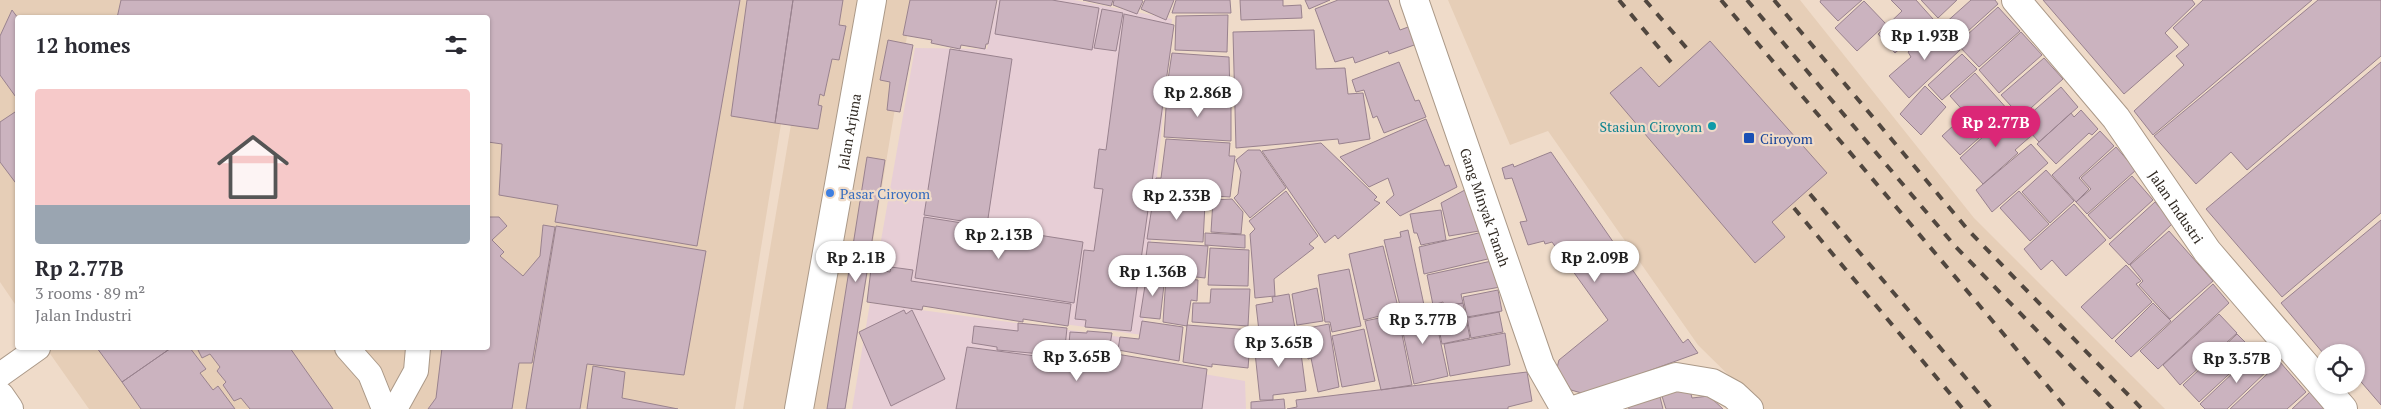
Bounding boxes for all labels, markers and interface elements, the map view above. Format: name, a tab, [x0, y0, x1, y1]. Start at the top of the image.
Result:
pin: Rp 1.93B	[1873, 18, 1977, 61]
text: Rp 1.93B	[1891, 24, 1959, 46]
text: 12 homes	[35, 31, 131, 59]
icon: filters	[442, 31, 470, 59]
pin: Rp 2.86B	[1146, 76, 1250, 118]
text: Rp 2.86B	[1164, 81, 1232, 103]
street label: Jalan Arjuna	[832, 92, 865, 171]
pin: Rp 2.77B	[1944, 106, 2048, 148]
text: Rp 2.77B	[1962, 111, 2030, 133]
place label: Stasiun Ciroyom	[1599, 117, 1702, 136]
marker: Stasiun Ciroyom	[1706, 120, 1718, 132]
icon: home	[208, 122, 298, 212]
place label: Ciroyom	[1760, 129, 1813, 148]
marker: Ciroyom	[1742, 131, 1756, 145]
street label: Gang Minyak Tanah	[1456, 145, 1515, 269]
street label: Jalan Industri	[2145, 166, 2208, 247]
pin: Rp 2.33B	[1125, 178, 1229, 221]
place label: Pasar Ciroyom	[840, 184, 930, 203]
text: Rp 2.33B	[1143, 184, 1211, 206]
marker: Pasar Ciroyom	[824, 187, 836, 199]
pin: Rp 2.13B	[947, 218, 1051, 260]
text: Rp 2.13B	[965, 223, 1033, 245]
pin: Rp 2.1B	[810, 240, 902, 283]
pin: Rp 2.09B	[1543, 240, 1647, 283]
text: Rp 2.1B	[827, 246, 885, 268]
text: Rp 2.09B	[1561, 246, 1629, 268]
text: Rp 2.77B	[35, 254, 124, 282]
pin: Rp 1.36B	[1101, 254, 1205, 297]
text: Rp 1.36B	[1119, 260, 1187, 282]
text: 3 rooms · 89 m²	[35, 282, 145, 304]
pin: Rp 3.77B	[1371, 302, 1475, 345]
text: Jalan Industri	[35, 304, 132, 326]
text: Rp 3.77B	[1389, 308, 1457, 330]
pin: Rp 3.65B	[1227, 326, 1331, 368]
text: Rp 3.65B	[1245, 331, 1313, 353]
pin: Rp 3.65B	[1025, 340, 1129, 382]
pin: Rp 3.57B	[2185, 342, 2289, 384]
map controls	[2315, 344, 2365, 394]
button: locate	[2315, 344, 2365, 394]
text: Rp 3.65B	[1043, 345, 1111, 367]
text: Rp 3.57B	[2203, 347, 2271, 369]

